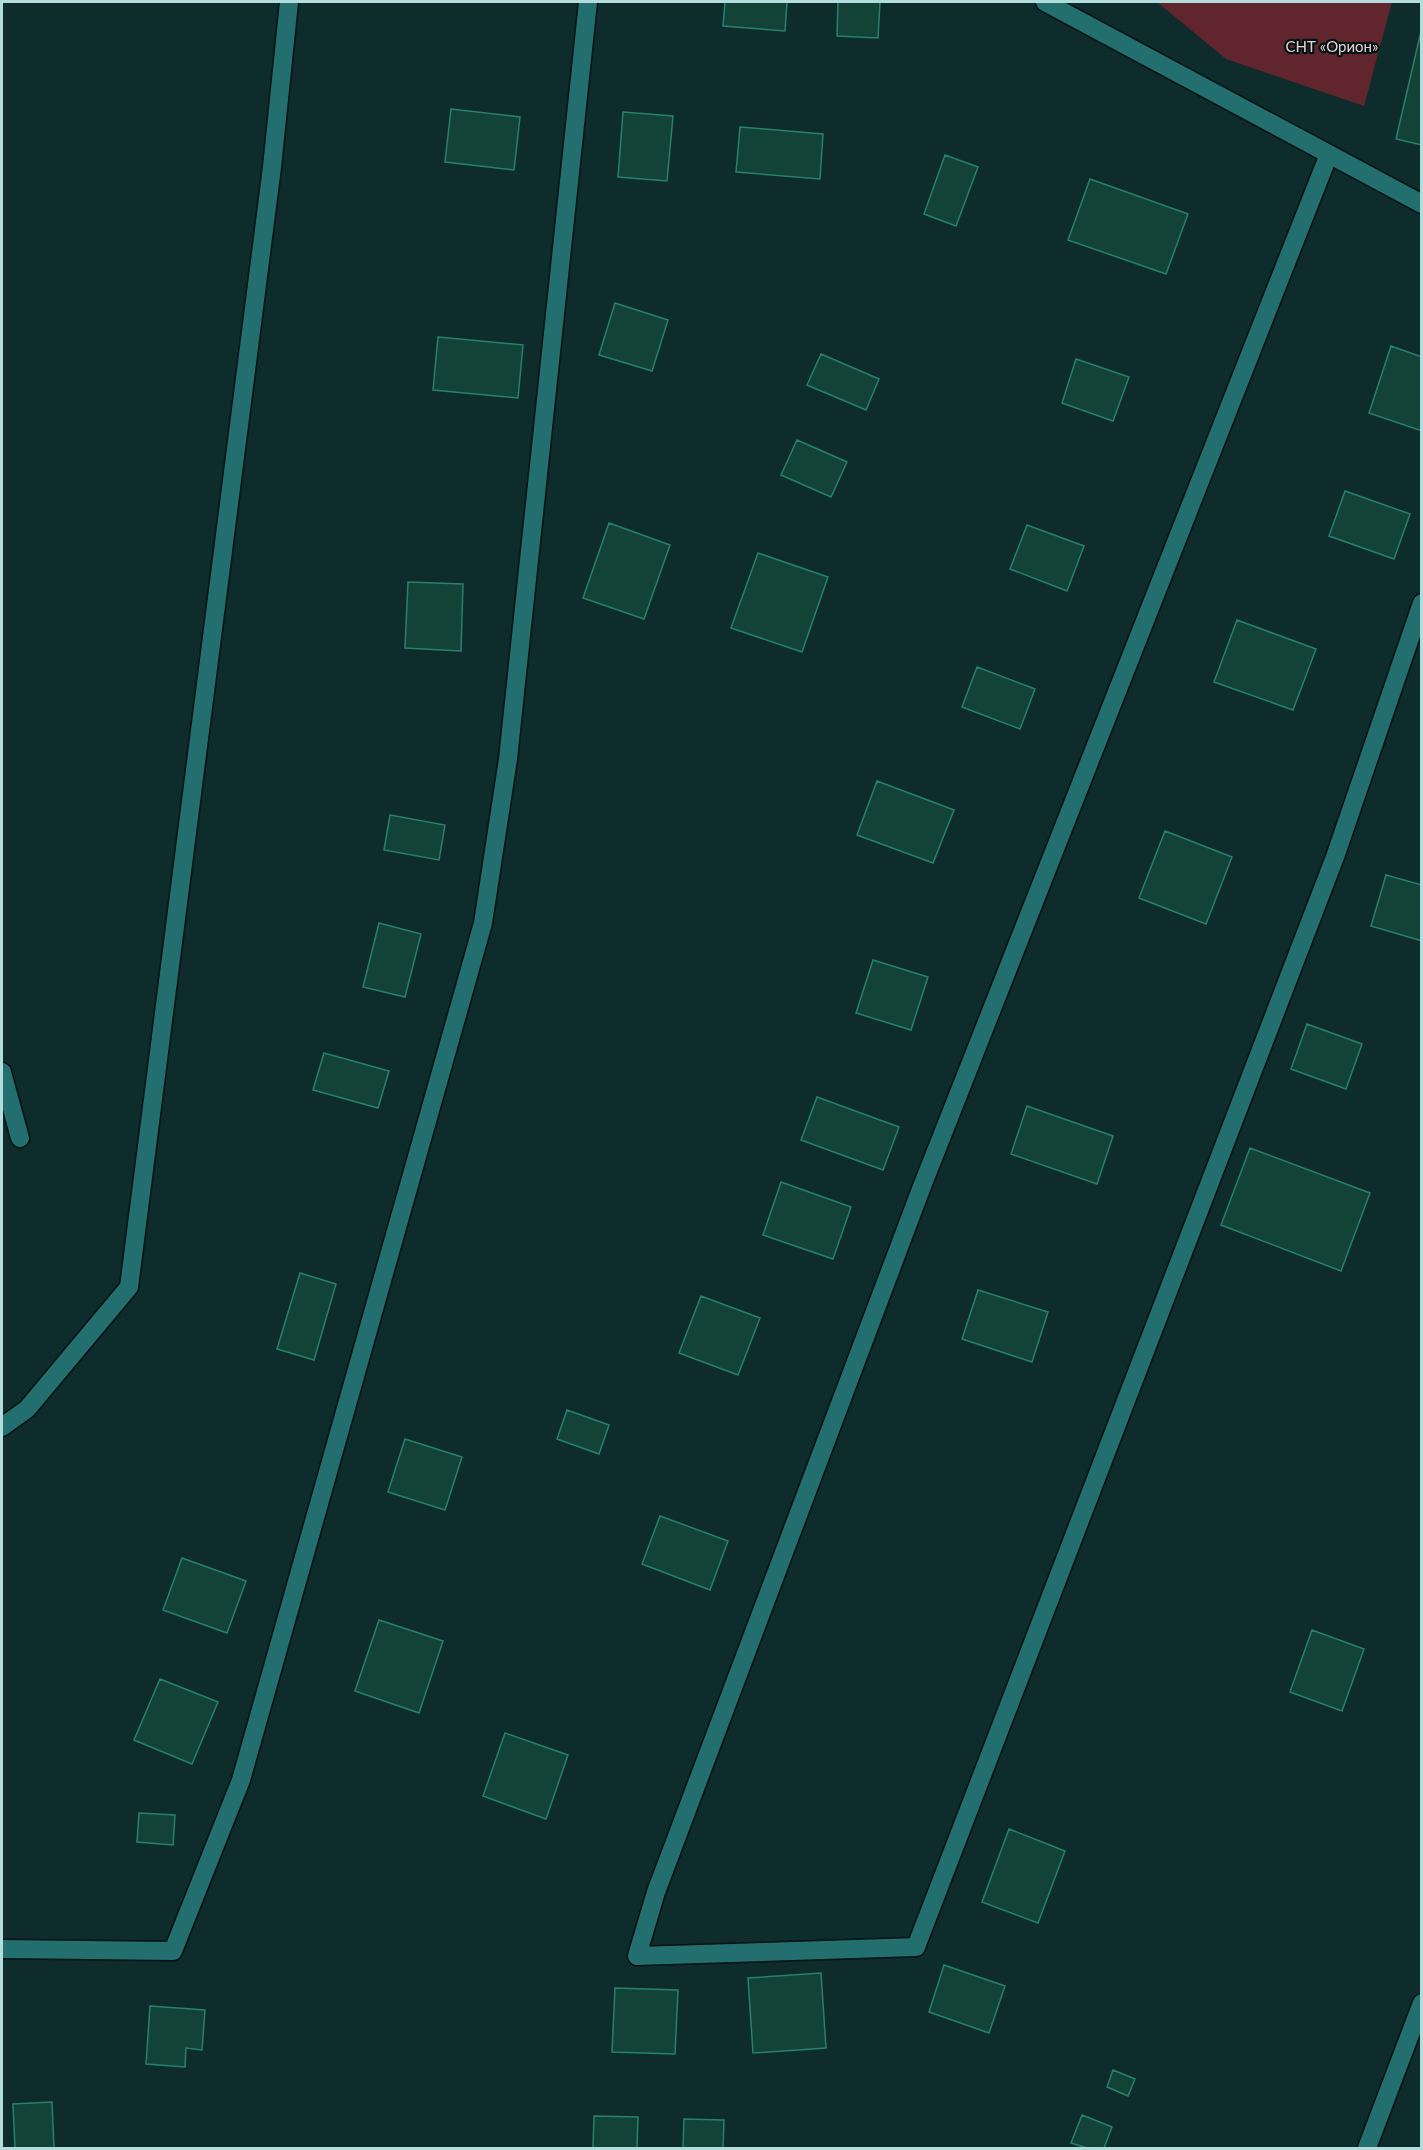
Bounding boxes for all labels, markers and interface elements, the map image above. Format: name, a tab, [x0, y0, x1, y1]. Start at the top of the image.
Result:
park label: СНТ «Орион»	[1286, 37, 1378, 55]

